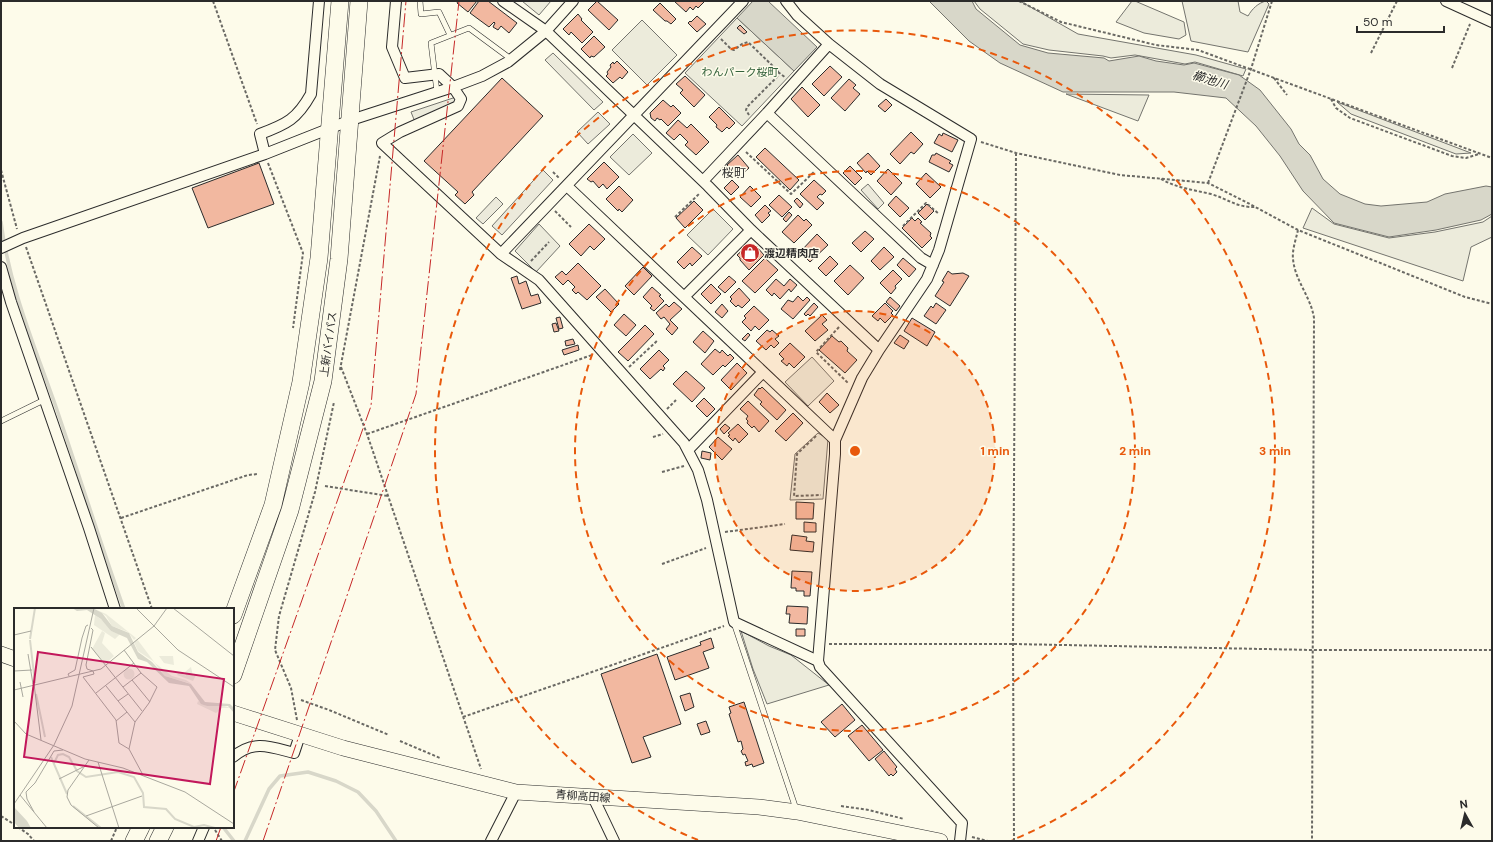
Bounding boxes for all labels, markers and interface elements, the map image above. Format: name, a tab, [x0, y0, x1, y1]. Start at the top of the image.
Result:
scale bar	[1357, 8, 1444, 34]
text: 50 m	[1363, 14, 1392, 30]
park label: わんパーク桜町	[702, 65, 779, 79]
water label: 櫛池川	[1190, 67, 1231, 93]
district label: 桜町	[722, 165, 746, 181]
shop icon: 渡辺精肉店	[739, 242, 761, 264]
place label: 渡辺精肉店	[764, 246, 819, 260]
street label: 上新バイパス	[316, 310, 340, 378]
text: 1 min	[980, 443, 1010, 459]
text: 2 min	[1119, 443, 1151, 459]
text: 3 min	[1259, 443, 1291, 459]
centre of rings	[848, 444, 862, 458]
inset map	[14, 608, 234, 828]
street label: 青柳高田線	[555, 787, 611, 805]
north arrow	[1445, 794, 1485, 834]
text: N	[1459, 797, 1469, 812]

